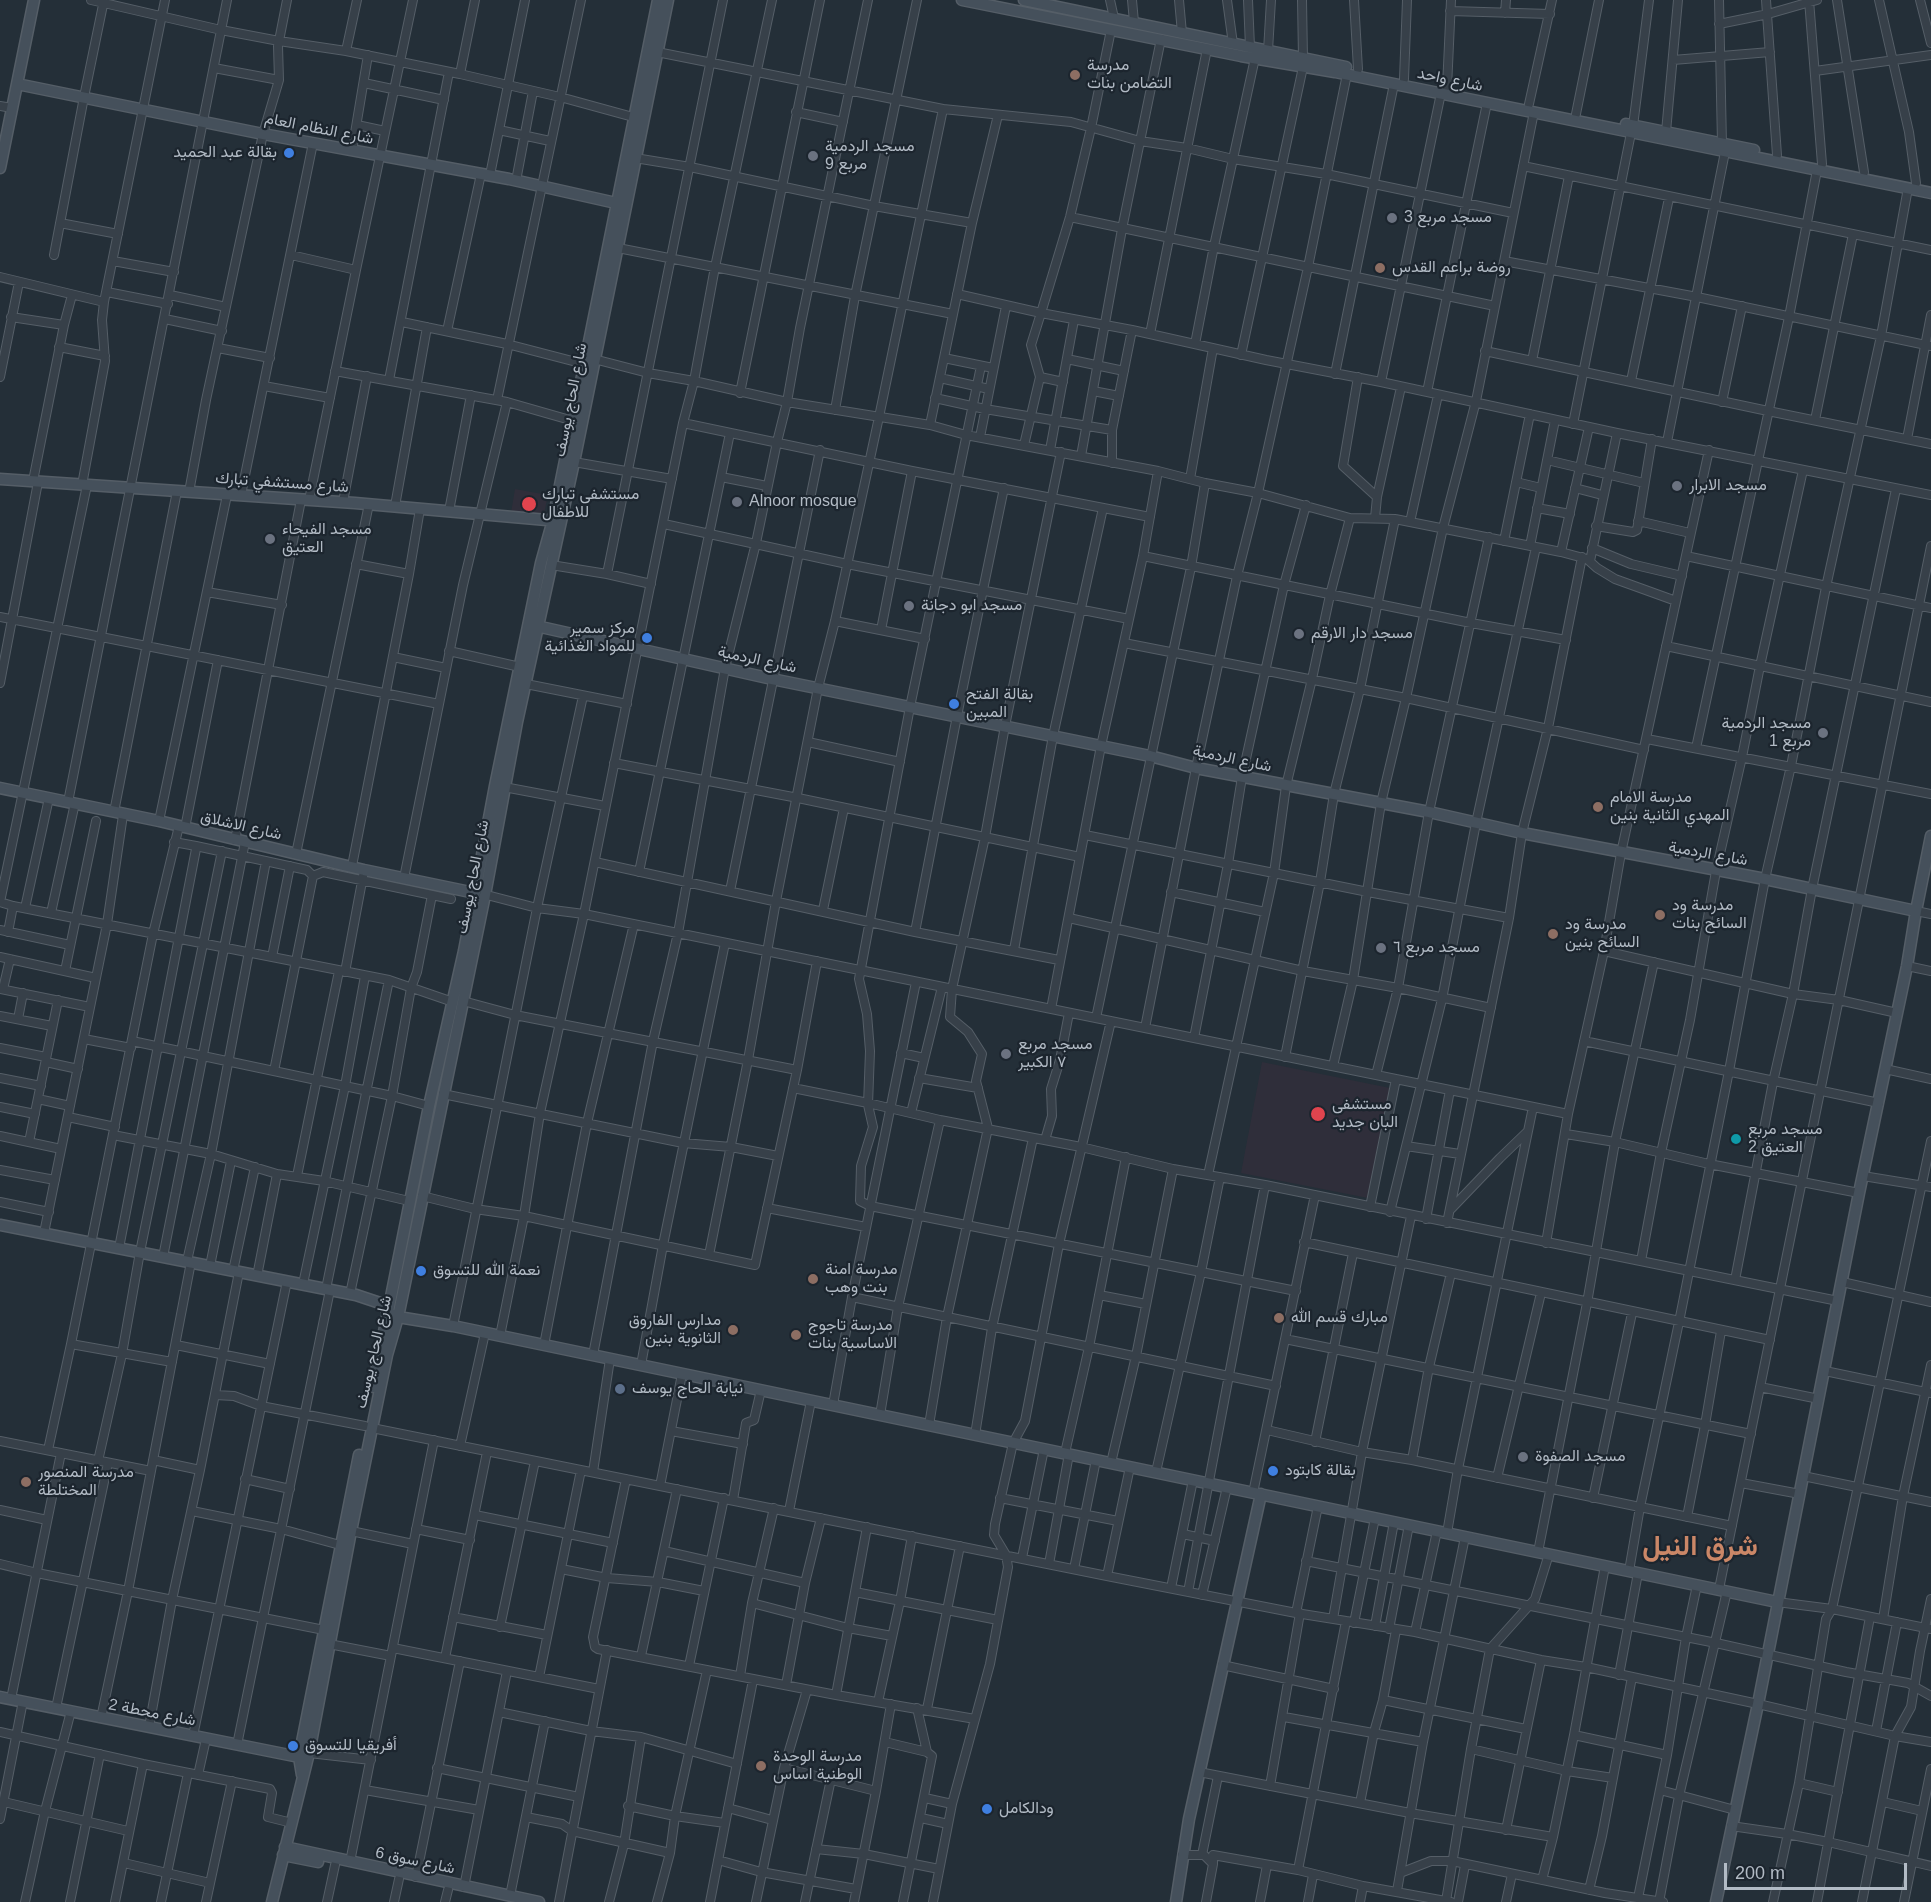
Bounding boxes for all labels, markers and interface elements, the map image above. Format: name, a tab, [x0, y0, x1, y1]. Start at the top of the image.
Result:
place label: مدرسة التضامن بنات	[1087, 56, 1172, 94]
street label: شارع واحد	[1415, 64, 1485, 96]
marker: مدرسة التضامن بنات	[1068, 68, 1082, 82]
street label: شارع النظام العام	[263, 109, 375, 149]
place label: مسجد الردمية مربع 9	[825, 137, 914, 175]
place label: بقالة عبد الحميد	[173, 143, 277, 163]
marker: بقالة عبد الحميد	[282, 146, 296, 160]
marker: مسجد الردمية مربع 9	[806, 149, 820, 163]
place label: مسجد مربع 3	[1404, 208, 1492, 228]
marker: مسجد مربع 3	[1385, 211, 1399, 225]
place label: روضة براعم القدس	[1392, 258, 1511, 278]
marker: روضة براعم القدس	[1373, 261, 1387, 275]
street label: شارع الحاج يوسف	[551, 341, 591, 459]
street label: شارع مستشفي تبارك	[215, 469, 349, 497]
place label: مسجد الابرار	[1689, 476, 1767, 496]
marker: مسجد الابرار	[1670, 479, 1684, 493]
place label: مستشفى تبارك للاطفال	[542, 485, 639, 523]
place label: Alnoor mosque	[749, 492, 857, 512]
marker: مستشفى تبارك للاطفال	[520, 495, 538, 513]
marker: Alnoor mosque	[730, 495, 744, 509]
place label: مسجد الفيحاء العتيق	[282, 520, 372, 558]
marker: مسجد الفيحاء العتيق	[263, 532, 277, 546]
place label: مسجد ابو دجانة	[921, 596, 1022, 616]
marker: مسجد ابو دجانة	[902, 599, 916, 613]
place label: مركز سمير للمواد الغذائية	[544, 619, 635, 657]
place label: مسجد دار الارقم	[1311, 624, 1413, 644]
marker: مسجد دار الارقم	[1292, 627, 1306, 641]
marker: مركز سمير للمواد الغذائية	[640, 631, 654, 645]
street label: شارع الردمية	[716, 642, 798, 678]
place label: بقالة الفتح المبين	[966, 685, 1033, 723]
marker: بقالة الفتح المبين	[947, 697, 961, 711]
place label: مسجد الردمية مربع 1	[1722, 714, 1811, 752]
marker: مسجد الردمية مربع 1	[1816, 726, 1830, 740]
street label: شارع الردمية	[1191, 741, 1273, 777]
place label: مدرسة الامام المهدي الثانية بنين	[1610, 788, 1729, 826]
marker: مدرسة الامام المهدي الثانية بنين	[1591, 800, 1605, 814]
street label: شارع الاشلاق	[199, 807, 283, 845]
street label: شارع الحاج يوسف	[453, 818, 493, 936]
street label: شارع الردمية	[1667, 838, 1749, 870]
place label: مدرسة ود السائح بنات	[1672, 896, 1747, 934]
marker: مدرسة ود السائح بنات	[1653, 908, 1667, 922]
place label: مدرسة ود السائح بنين	[1565, 915, 1639, 953]
marker: مدرسة ود السائح بنين	[1546, 927, 1560, 941]
place label: مسجد مربع ٦	[1393, 938, 1480, 958]
marker: مسجد مربع ٦	[1374, 941, 1388, 955]
place label: مسجد مربع ٧ الكبير	[1018, 1035, 1093, 1073]
marker: مسجد مربع ٧ الكبير	[999, 1047, 1013, 1061]
place label: مستشفى البان جديد	[1332, 1095, 1398, 1133]
marker: مستشفى البان جديد	[1309, 1105, 1327, 1123]
place label: مسجد مربع 2 العتيق	[1748, 1120, 1823, 1158]
marker: مسجد مربع 2 العتيق	[1729, 1132, 1743, 1146]
place label: مدرسة امنة بنت وهب	[825, 1260, 898, 1298]
place label: نعمة الله للتسوق	[433, 1261, 540, 1281]
marker: نعمة الله للتسوق	[414, 1264, 428, 1278]
marker: مدرسة امنة بنت وهب	[806, 1272, 820, 1286]
street label: شارع الحاج يوسف	[352, 1294, 396, 1410]
place label: مبارك قسم الله	[1291, 1308, 1388, 1328]
place label: مدارس الفاروق الثانوية بنين	[629, 1311, 721, 1349]
marker: مبارك قسم الله	[1272, 1311, 1286, 1325]
place label: مدرسة تاجوج الاساسية بنات	[808, 1316, 897, 1354]
marker: مدارس الفاروق الثانوية بنين	[726, 1323, 740, 1337]
marker: مدرسة تاجوج الاساسية بنات	[789, 1328, 803, 1342]
place label: نيابة الحاج يوسف	[632, 1379, 743, 1399]
marker: نيابة الحاج يوسف	[613, 1382, 627, 1396]
place label: مسجد الصفوة	[1535, 1447, 1626, 1467]
marker: مسجد الصفوة	[1516, 1450, 1530, 1464]
place label: بقالة كابتود	[1285, 1461, 1356, 1481]
place label: مدرسة المنصور المختلطة	[38, 1463, 134, 1501]
marker: بقالة كابتود	[1266, 1464, 1280, 1478]
marker: مدرسة المنصور المختلطة	[19, 1475, 33, 1489]
district label: شرق النيل	[1642, 1530, 1758, 1564]
street label: شارع محطة 2	[107, 1695, 197, 1731]
place label: أفريقيا للتسوق	[305, 1736, 397, 1756]
marker: أفريقيا للتسوق	[286, 1739, 300, 1753]
place label: مدرسة الوحدة الوطنية اساس	[773, 1747, 862, 1785]
marker: مدرسة الوحدة الوطنية اساس	[754, 1759, 768, 1773]
place label: ودالكامل	[999, 1799, 1054, 1819]
marker: ودالكامل	[980, 1802, 994, 1816]
street label: شارع سوق 6	[373, 1843, 457, 1879]
scale bar	[1727, 1851, 1910, 1889]
text: 200 m	[1735, 1863, 1785, 1883]

